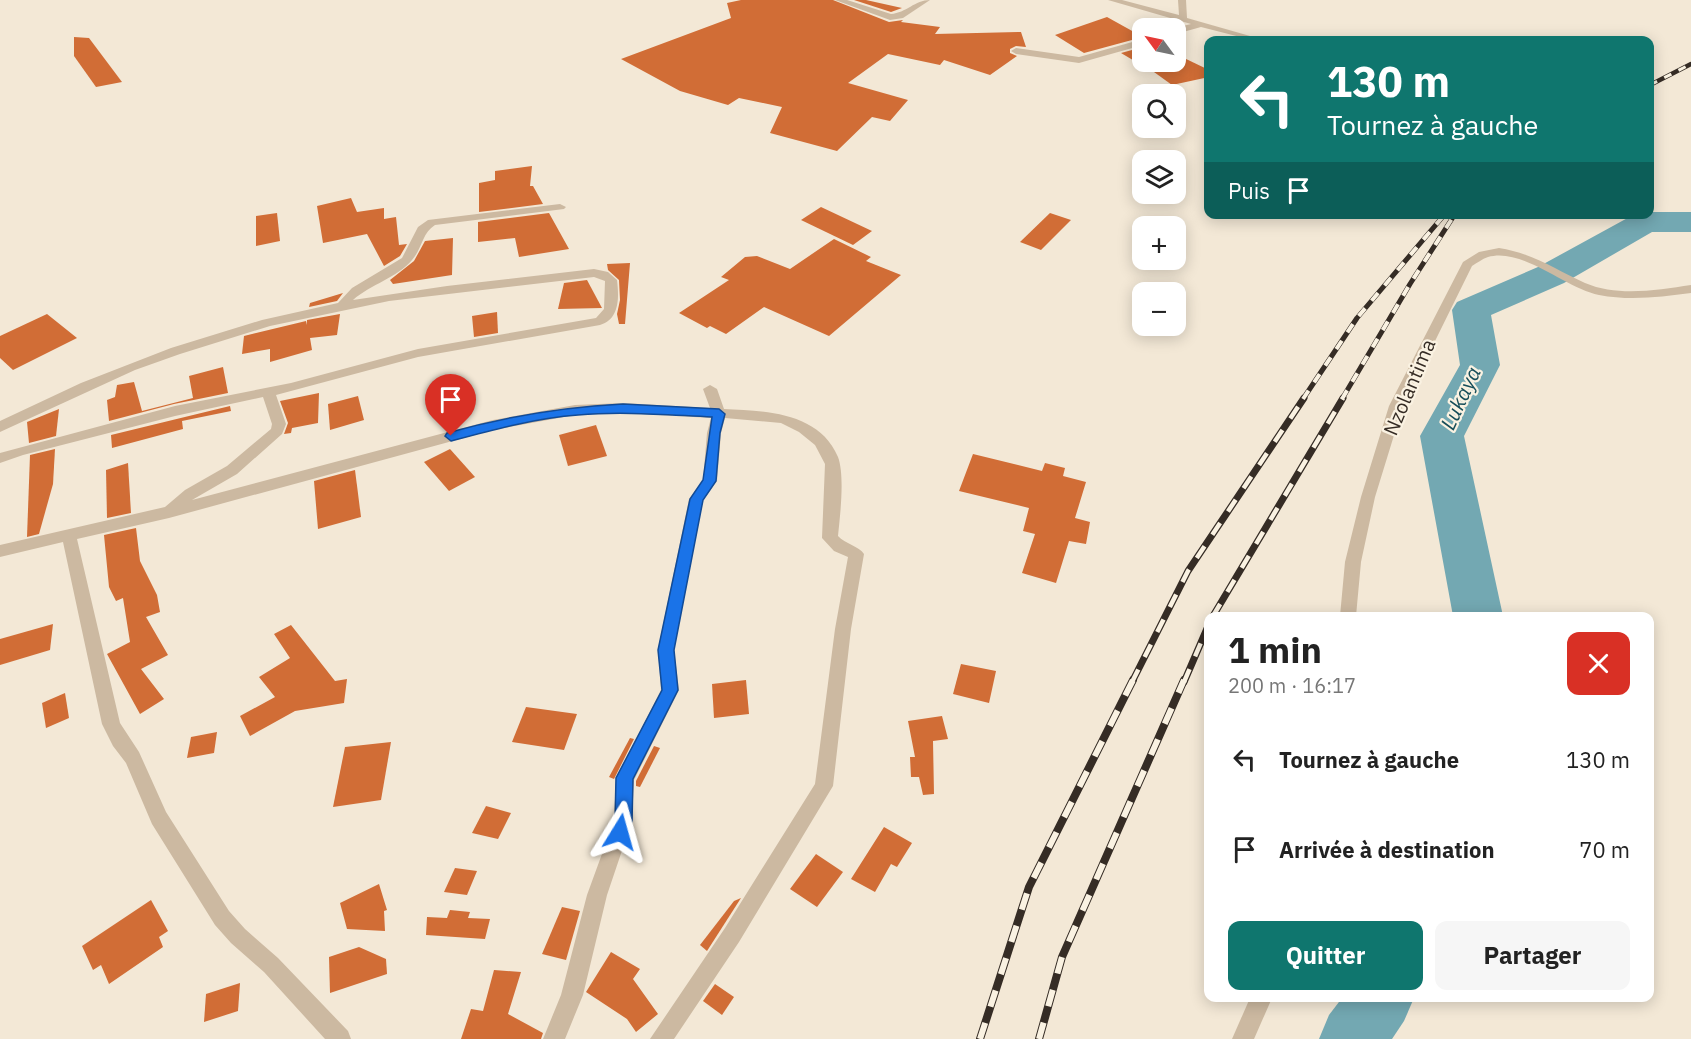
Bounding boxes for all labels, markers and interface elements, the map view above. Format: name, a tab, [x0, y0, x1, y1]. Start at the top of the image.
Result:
north arrow	[1132, 18, 1186, 72]
map controls	[1132, 18, 1186, 336]
text: 130 m	[1327, 54, 1450, 109]
icon: left	[1228, 60, 1306, 138]
button: search	[1132, 84, 1186, 138]
text: Tournez à gauche	[1327, 107, 1538, 142]
button: layers	[1132, 150, 1186, 204]
icon: arrive	[1282, 174, 1315, 207]
text: Puis	[1228, 176, 1270, 205]
button: +	[1132, 216, 1186, 270]
button: −	[1132, 282, 1186, 336]
street label: Nzolantima	[1377, 334, 1441, 439]
water label: Lukaya	[1433, 362, 1487, 434]
pin	[425, 374, 476, 436]
icon: arrive	[434, 383, 467, 416]
text: 1 min	[1228, 626, 1322, 673]
button: close	[1567, 632, 1630, 695]
text: 200 m · 16:17	[1228, 672, 1356, 699]
icon: left	[1228, 743, 1261, 776]
text: Tournez à gauche	[1279, 745, 1459, 774]
text: 130 m	[1566, 745, 1630, 774]
position arrow	[588, 800, 652, 864]
icon: arrive	[1228, 833, 1261, 866]
text: Arrivée à destination	[1279, 835, 1495, 864]
text: 70 m	[1579, 835, 1630, 864]
button: Quitter	[1228, 921, 1423, 990]
button: Partager	[1435, 921, 1630, 990]

